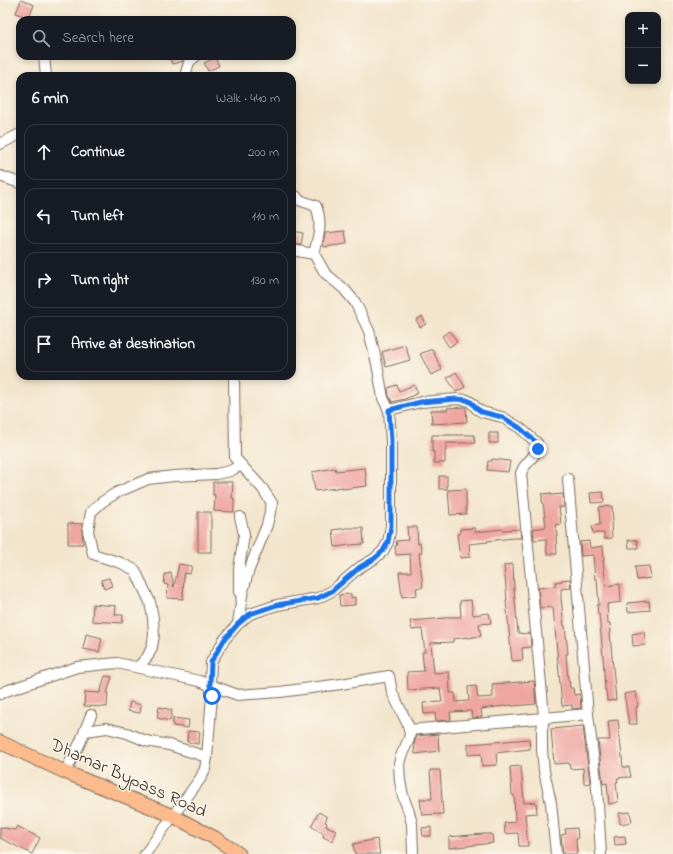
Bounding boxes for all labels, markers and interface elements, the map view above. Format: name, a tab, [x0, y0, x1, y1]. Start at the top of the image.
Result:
map controls	[625, 12, 661, 84]
button: +	[625, 12, 661, 48]
search box	[16, 16, 296, 60]
icon: search	[30, 27, 52, 49]
text: Search here	[62, 27, 134, 49]
button: −	[625, 48, 661, 84]
text: 6 min	[32, 86, 68, 111]
text: Walk · 440 m	[216, 89, 280, 108]
icon: ahead	[33, 141, 55, 163]
text: Continue	[71, 141, 125, 163]
text: 200 m	[248, 143, 279, 162]
icon: left	[33, 205, 55, 227]
text: Turn left	[71, 205, 124, 227]
text: 110 m	[252, 207, 279, 226]
icon: right	[33, 269, 55, 291]
text: Turn right	[71, 269, 129, 291]
text: 130 m	[251, 271, 279, 290]
icon: arrive	[33, 333, 55, 355]
text: Arrive at destination	[71, 333, 195, 355]
route end	[529, 440, 547, 458]
route start	[203, 687, 221, 705]
street label: Dhamar Bypass Road	[45, 732, 210, 825]

